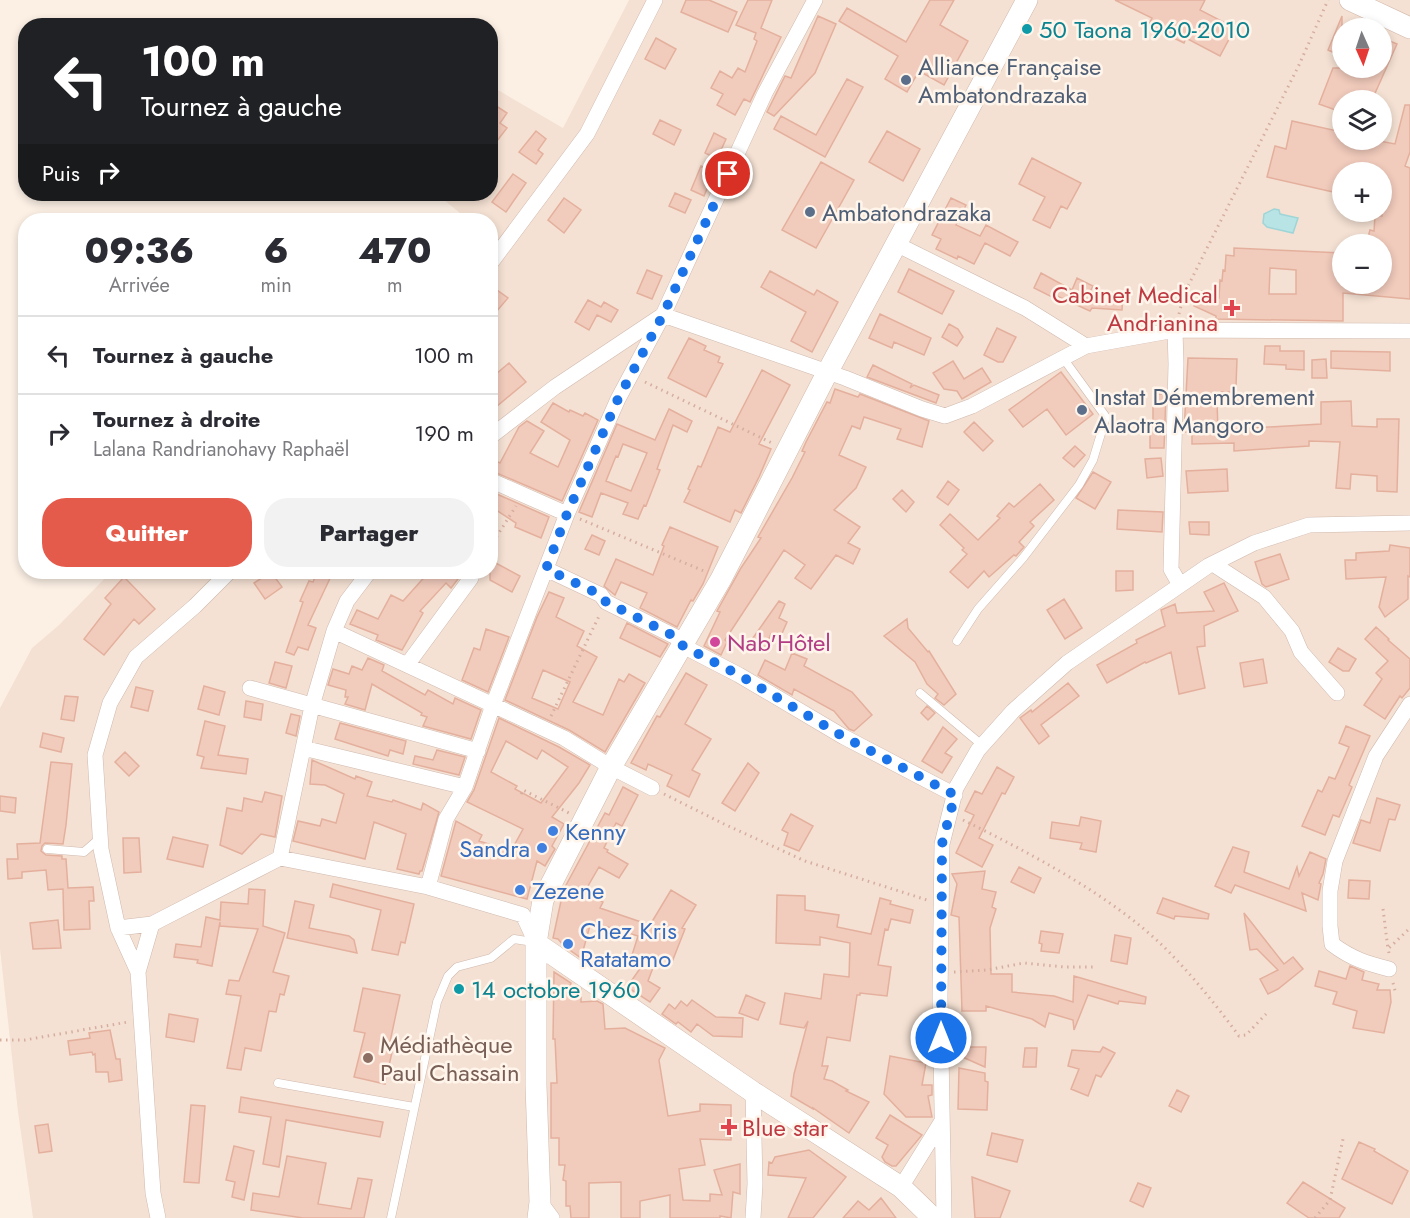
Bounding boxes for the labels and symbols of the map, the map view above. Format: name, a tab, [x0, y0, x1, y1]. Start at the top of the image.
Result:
place label: 50 Taona 1960-2010	[1039, 12, 1250, 47]
north arrow	[1332, 18, 1392, 78]
marker: 50 Taona 1960-2010	[1020, 22, 1034, 36]
place label: Alliance Française Ambatondrazaka	[918, 49, 1101, 112]
marker: Alliance Française Ambatondrazaka	[899, 73, 913, 87]
pin	[702, 148, 753, 199]
place label: Ambatondrazaka	[822, 195, 991, 230]
marker: Ambatondrazaka	[803, 205, 817, 219]
place label: Cabinet Medical Andrianina	[1052, 277, 1218, 340]
marker: Cabinet Medical Andrianina	[1223, 299, 1241, 317]
place label: Instat Démembrement Alaotra Mangoro	[1094, 379, 1314, 442]
marker: Instat Démembrement Alaotra Mangoro	[1075, 403, 1089, 417]
place label: Nab'Hôtel	[727, 625, 831, 660]
marker: Nab'Hôtel	[708, 635, 722, 649]
place label: Kenny	[565, 814, 626, 849]
marker: Kenny	[546, 824, 560, 838]
place label: Sandra	[459, 831, 530, 866]
marker: Sandra	[535, 841, 549, 855]
place label: Zezene	[532, 873, 604, 908]
marker: Zezene	[513, 883, 527, 897]
place label: Chez Kris Ratatamo	[580, 913, 677, 976]
marker: Chez Kris Ratatamo	[561, 937, 575, 951]
place label: 14 octobre 1960	[471, 972, 640, 1007]
marker: 14 octobre 1960	[452, 982, 466, 996]
position arrow	[909, 1006, 973, 1070]
place label: Médiathèque Paul Chassain	[380, 1027, 520, 1090]
marker: Médiathèque Paul Chassain	[361, 1051, 375, 1065]
place label: Blue star	[742, 1110, 829, 1145]
marker: Blue star	[720, 1118, 738, 1136]

